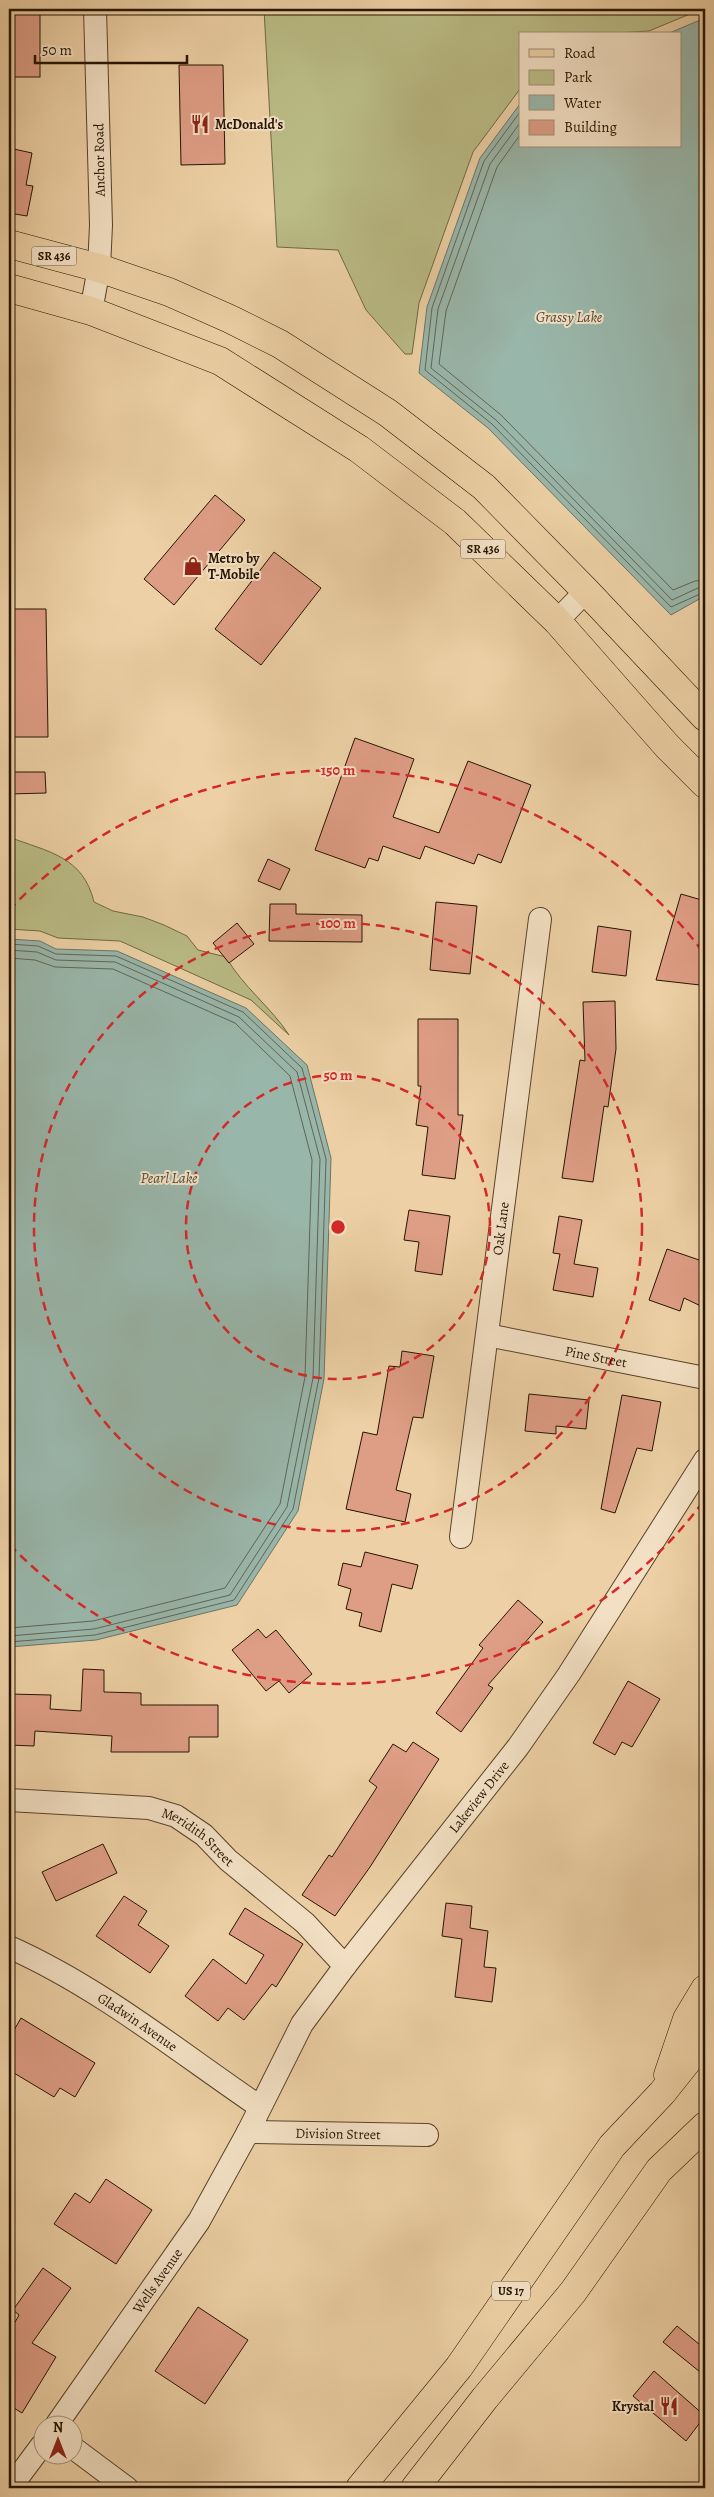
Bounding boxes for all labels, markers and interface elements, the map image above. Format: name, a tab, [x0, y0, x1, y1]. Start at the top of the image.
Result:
scale bar	[35, 32, 188, 64]
legend	[519, 32, 682, 148]
text: 50 m	[42, 40, 72, 60]
text: Road	[564, 43, 596, 63]
text: Park	[564, 67, 593, 87]
text: Water	[563, 93, 601, 113]
restaurant icon: McDonald's	[189, 113, 211, 135]
place label: McDonald's	[215, 115, 283, 134]
text: Building	[564, 117, 617, 137]
street label: Anchor Road	[89, 123, 110, 198]
road number: SR 436	[32, 247, 76, 266]
water label: Grassy Lake	[536, 307, 603, 327]
road number: SR 436	[460, 540, 506, 558]
place label: Metro by T-Mobile	[208, 549, 260, 584]
shop icon: Metro by T-Mobile	[182, 555, 204, 577]
text: 150 m	[321, 760, 356, 780]
text: 100 m	[320, 913, 356, 933]
text: 50 m	[323, 1065, 353, 1085]
water label: Pearl Lake	[141, 1168, 198, 1188]
street label: Oak Lane	[488, 1201, 514, 1256]
centre of rings	[329, 1218, 347, 1236]
street label: Pine Street	[563, 1342, 629, 1372]
street label: Lakeview Drive	[445, 1757, 514, 1837]
street label: Meridith Street	[159, 1803, 238, 1871]
street label: Gladwin Avenue	[94, 1988, 181, 2056]
street label: Division Street	[295, 2124, 381, 2144]
street label: Wells Avenue	[128, 2245, 187, 2318]
road number: US 17	[492, 2282, 530, 2300]
restaurant icon: Krystal	[658, 2395, 680, 2417]
place label: Krystal	[612, 2397, 654, 2416]
north arrow	[32, 2414, 82, 2464]
text: N	[53, 2418, 63, 2437]

